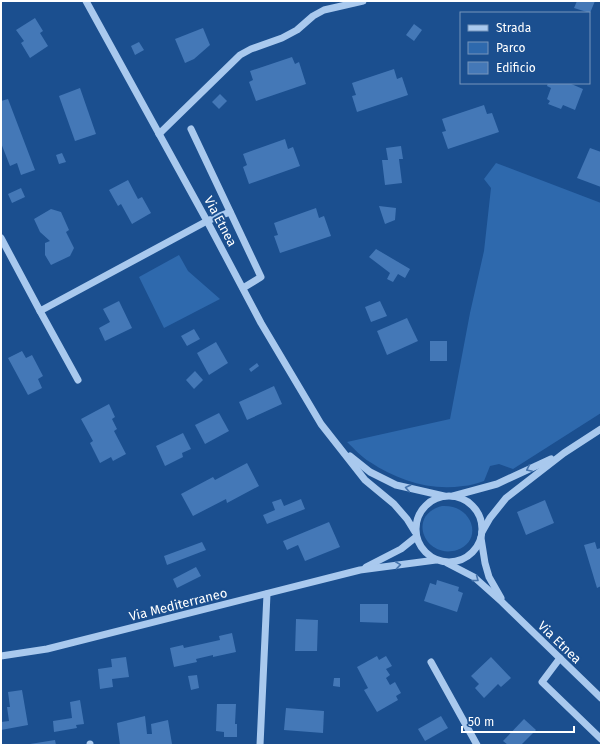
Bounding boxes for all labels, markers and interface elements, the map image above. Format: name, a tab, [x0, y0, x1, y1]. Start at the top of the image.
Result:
legend	[460, 12, 590, 84]
text: Strada	[496, 21, 531, 35]
text: Parco	[496, 41, 526, 55]
text: Edificio	[496, 61, 536, 75]
street label: Via Etnea	[201, 194, 240, 249]
one-way arrow	[525, 464, 533, 472]
one-way arrow	[405, 484, 412, 492]
one-way arrow	[395, 560, 401, 569]
one-way arrow	[472, 575, 479, 582]
street label: Via Mediterraneo	[128, 585, 229, 624]
street label: Via Etnea	[535, 618, 584, 667]
scale bar	[462, 708, 574, 734]
text: 50 m	[468, 715, 494, 729]

